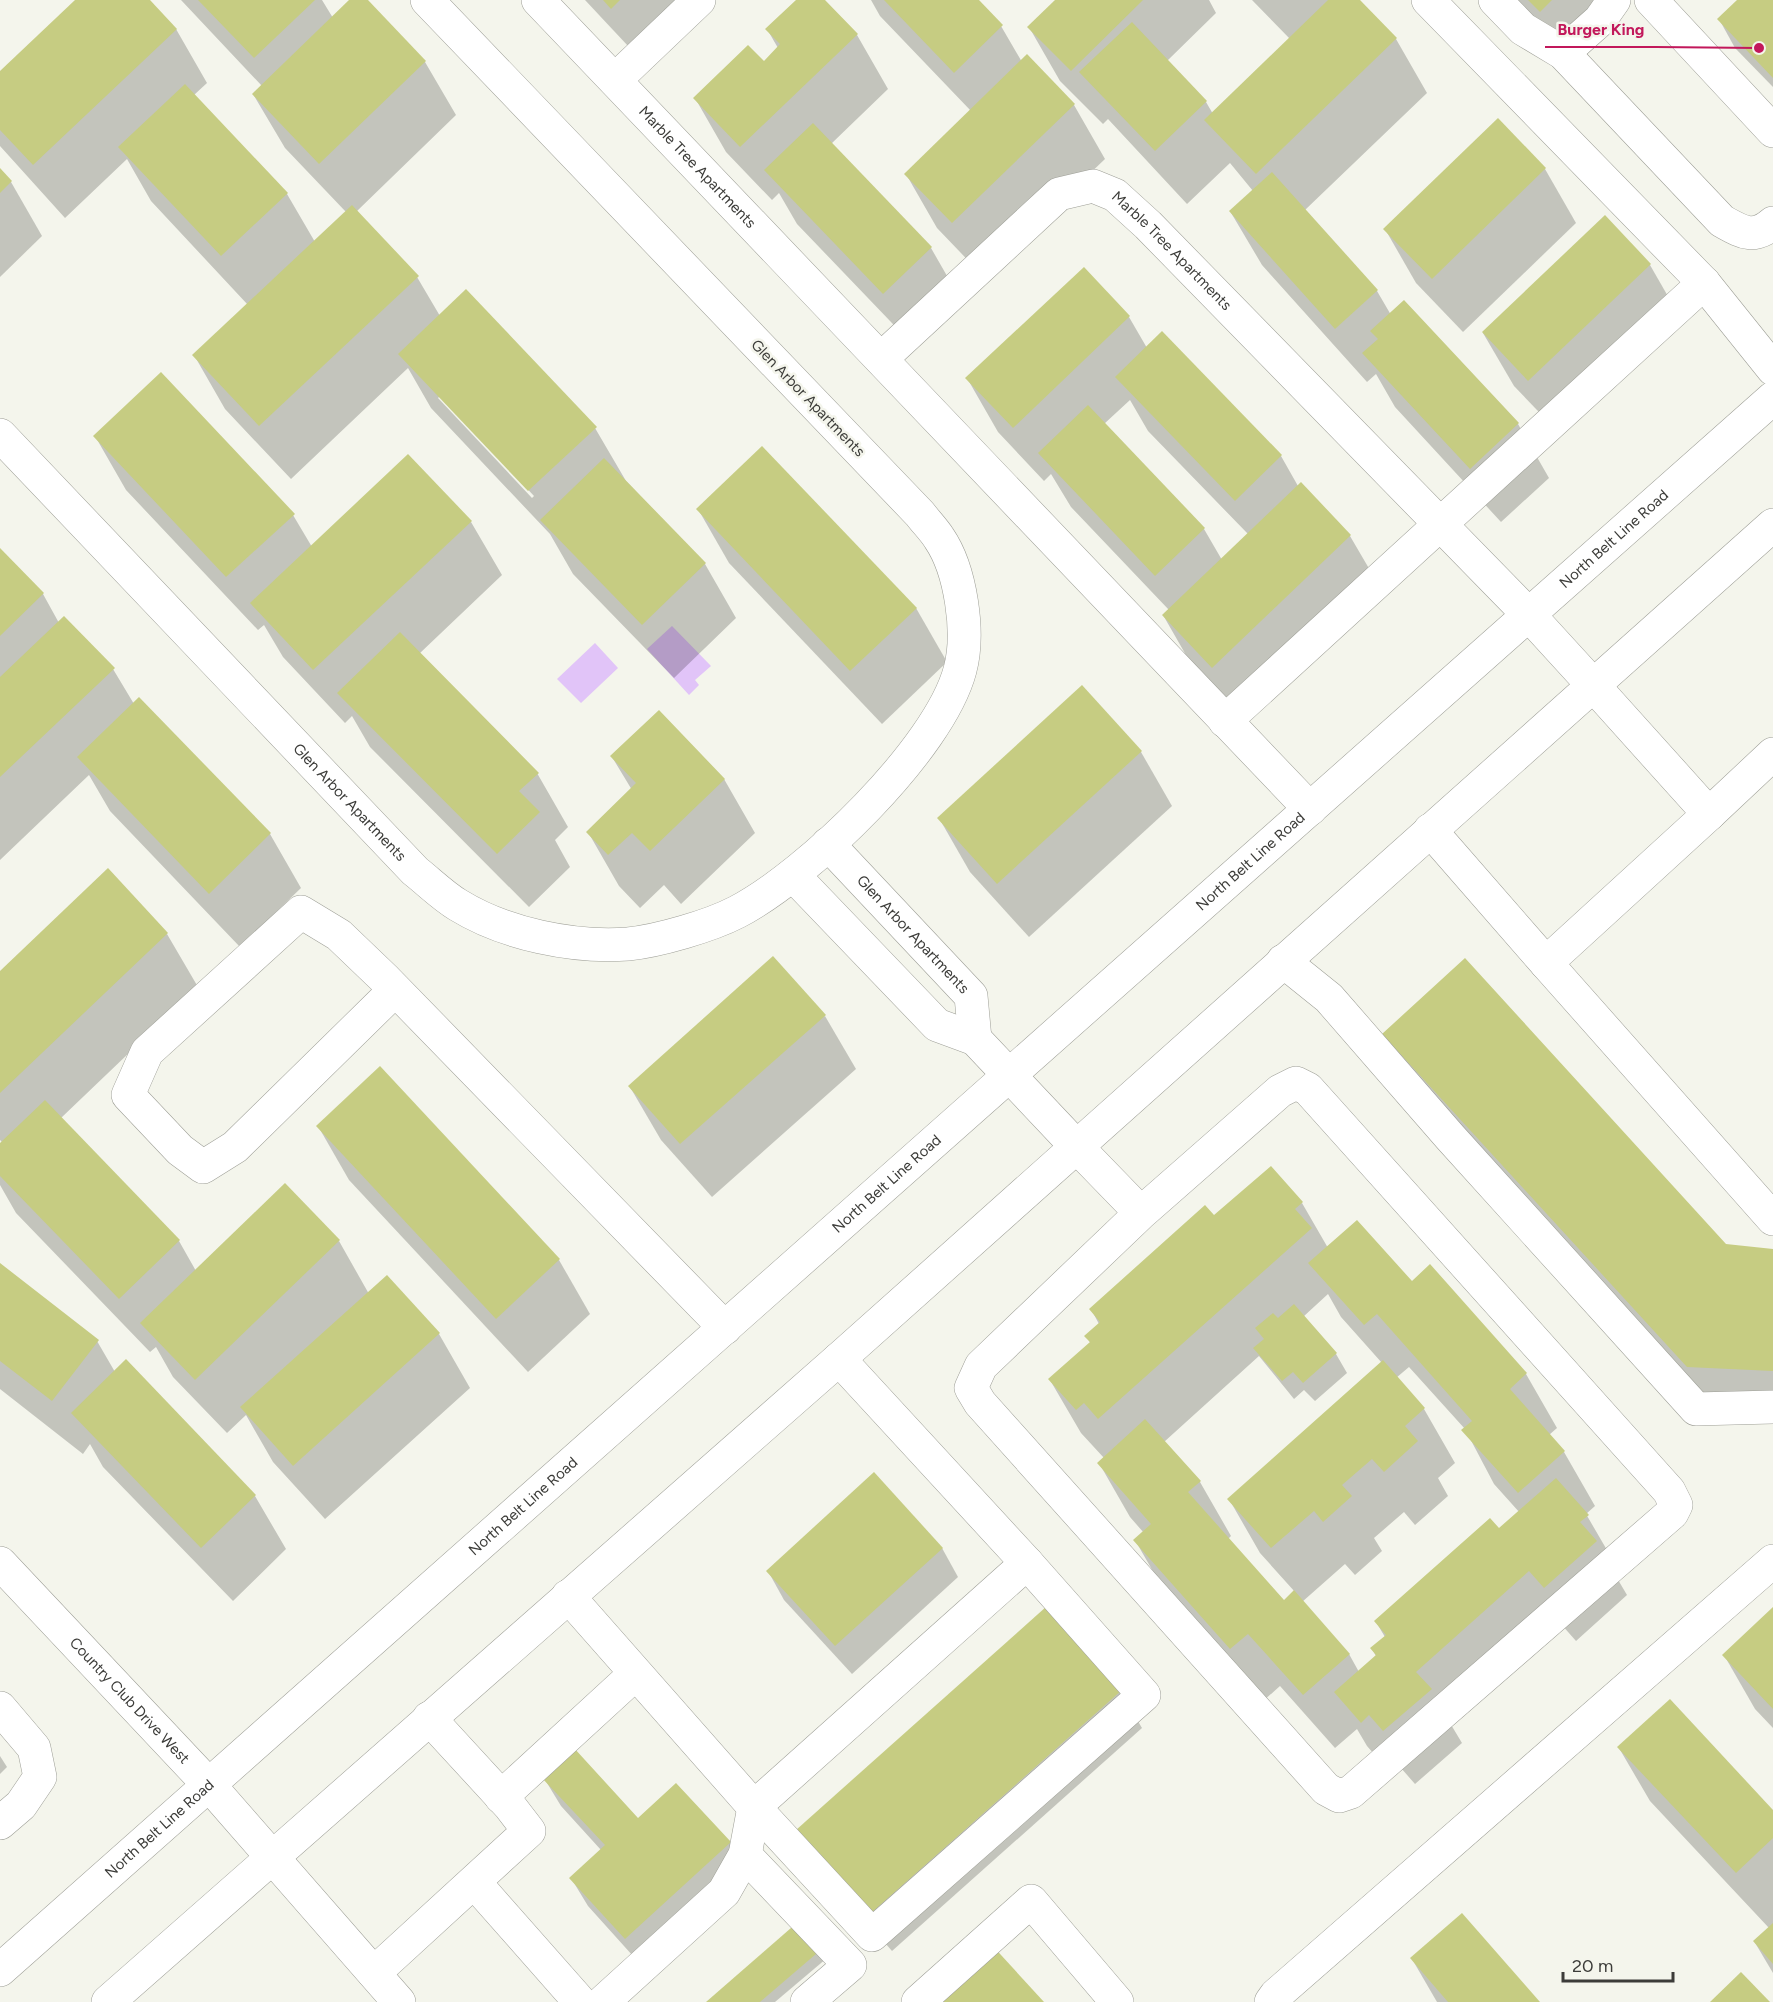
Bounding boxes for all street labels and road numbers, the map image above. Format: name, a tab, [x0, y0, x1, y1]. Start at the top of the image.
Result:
street label: Marble Tree Apartments	[635, 102, 760, 232]
street label: Marble Tree Apartments	[1108, 187, 1235, 314]
street label: Glen Arbor Apartments	[747, 336, 869, 460]
street label: North Belt Line Road	[1556, 486, 1672, 592]
street label: Glen Arbor Apartments	[289, 740, 410, 865]
street label: North Belt Line Road	[1192, 808, 1308, 914]
street label: Glen Arbor Apartments	[853, 871, 973, 997]
street label: North Belt Line Road	[829, 1131, 945, 1237]
street label: North Belt Line Road	[465, 1453, 581, 1559]
street label: Country Club Drive West	[66, 1634, 194, 1768]
street label: North Belt Line Road	[101, 1776, 217, 1882]

